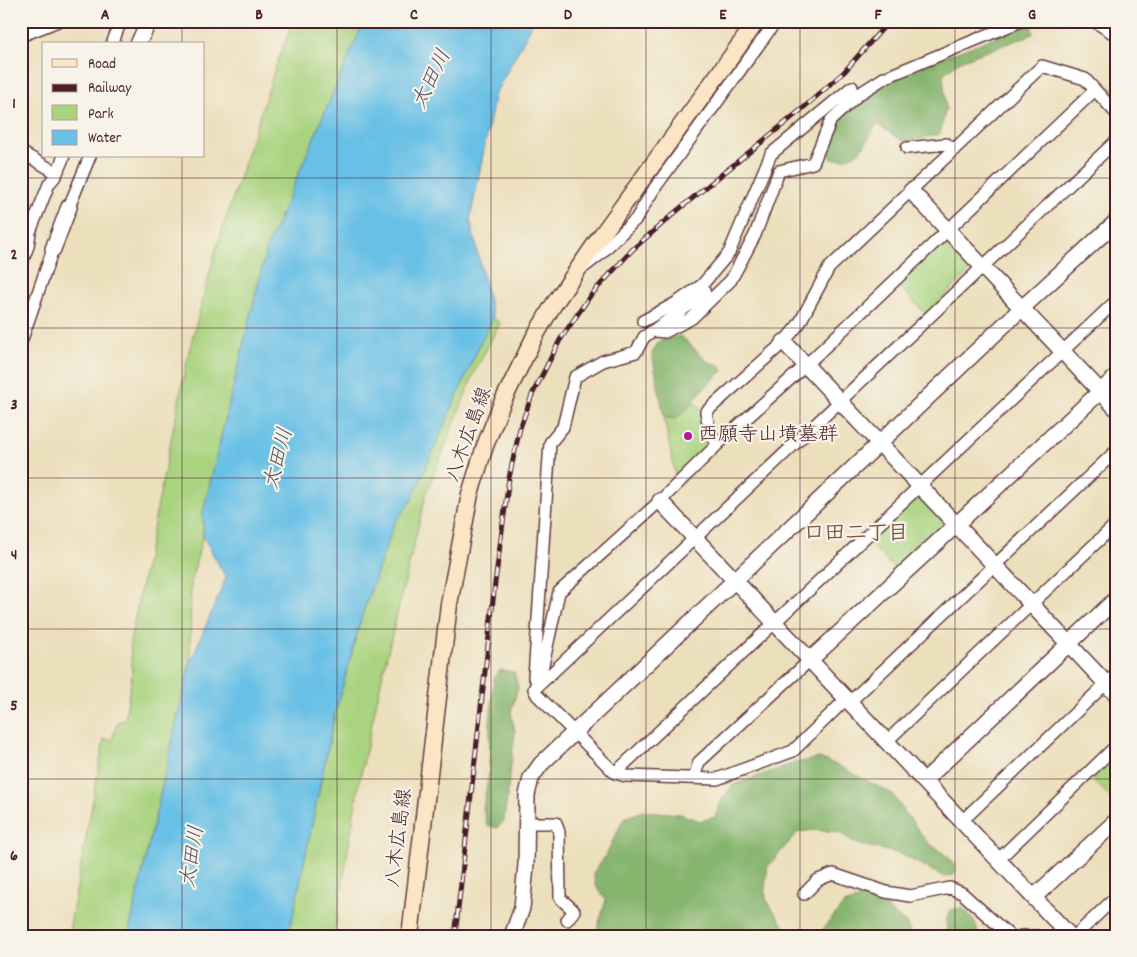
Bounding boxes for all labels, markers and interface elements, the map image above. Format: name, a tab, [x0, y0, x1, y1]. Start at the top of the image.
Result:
text: A	[101, 4, 110, 27]
text: B	[255, 4, 263, 27]
text: C	[410, 4, 418, 27]
text: D	[564, 4, 573, 27]
text: E	[719, 4, 727, 27]
text: F	[874, 4, 882, 27]
text: G	[1028, 4, 1036, 27]
legend	[42, 42, 205, 158]
water label: 太田川	[406, 45, 460, 115]
text: Road	[88, 54, 116, 76]
text: Railway	[88, 78, 132, 100]
text: 1	[12, 93, 16, 116]
text: Park	[88, 104, 114, 126]
text: Water	[88, 128, 122, 150]
text: 2	[11, 244, 18, 267]
street label: 八木広島線	[440, 383, 500, 487]
text: 3	[10, 394, 18, 417]
place label: 西願寺山墳墓群	[698, 422, 838, 450]
water label: 太田川	[257, 425, 303, 493]
marker: 西願寺山墳墓群	[682, 430, 694, 442]
district label: 口田二丁目	[804, 520, 909, 550]
text: 4	[11, 544, 17, 567]
text: 5	[10, 695, 18, 718]
street label: 八木広島線	[380, 787, 420, 889]
water label: 太田川	[174, 824, 214, 890]
text: 6	[10, 845, 18, 868]

